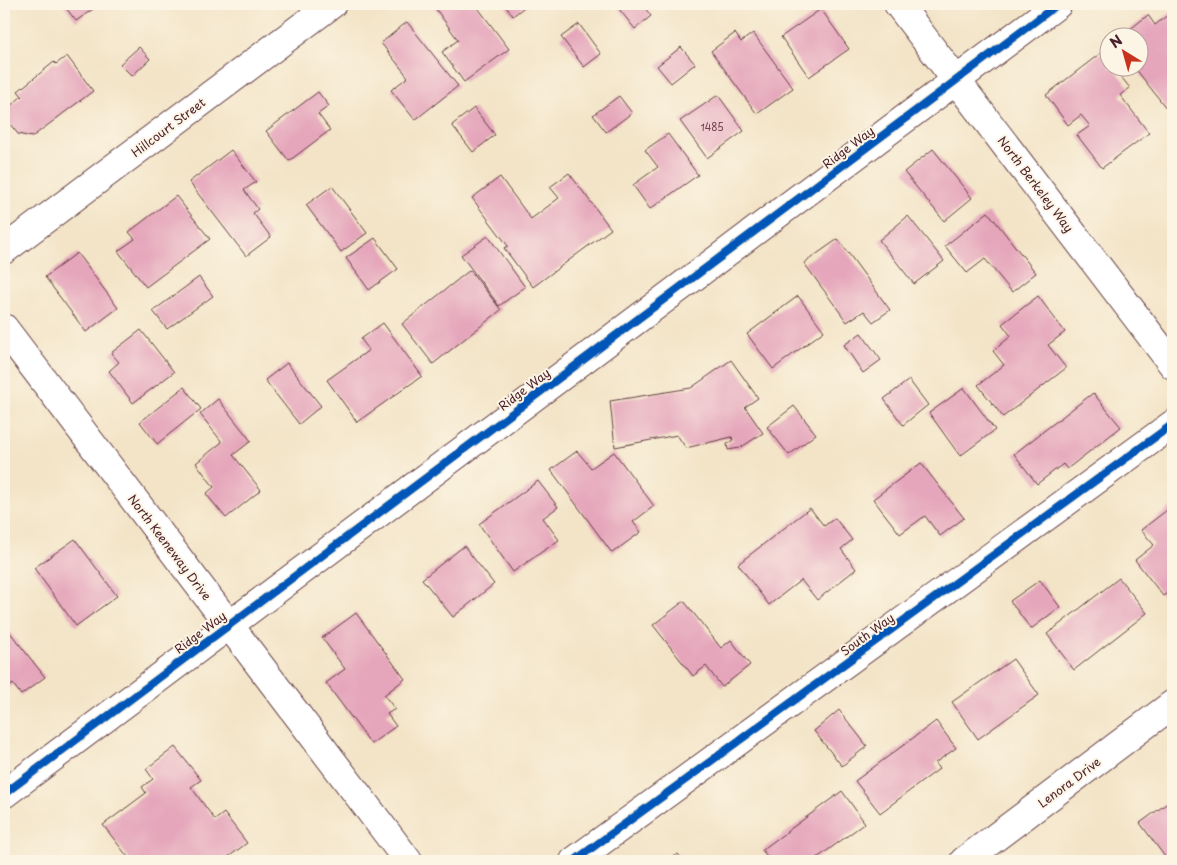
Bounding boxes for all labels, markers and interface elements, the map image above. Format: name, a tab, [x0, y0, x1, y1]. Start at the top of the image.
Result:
north arrow	[1100, 28, 1150, 78]
text: N	[1105, 29, 1127, 53]
street label: Hillcourt Street	[127, 93, 209, 161]
house number: 1485	[700, 119, 724, 134]
street label: Ridge Way	[818, 121, 878, 173]
street label: North Berkeley Way	[994, 132, 1078, 236]
street label: Ridge Way	[494, 363, 554, 415]
street label: North Keeneway Drive	[124, 490, 216, 604]
street label: Ridge Way	[170, 606, 230, 658]
street label: South Way	[836, 608, 898, 660]
street label: Lenora Drive	[1034, 752, 1105, 812]

